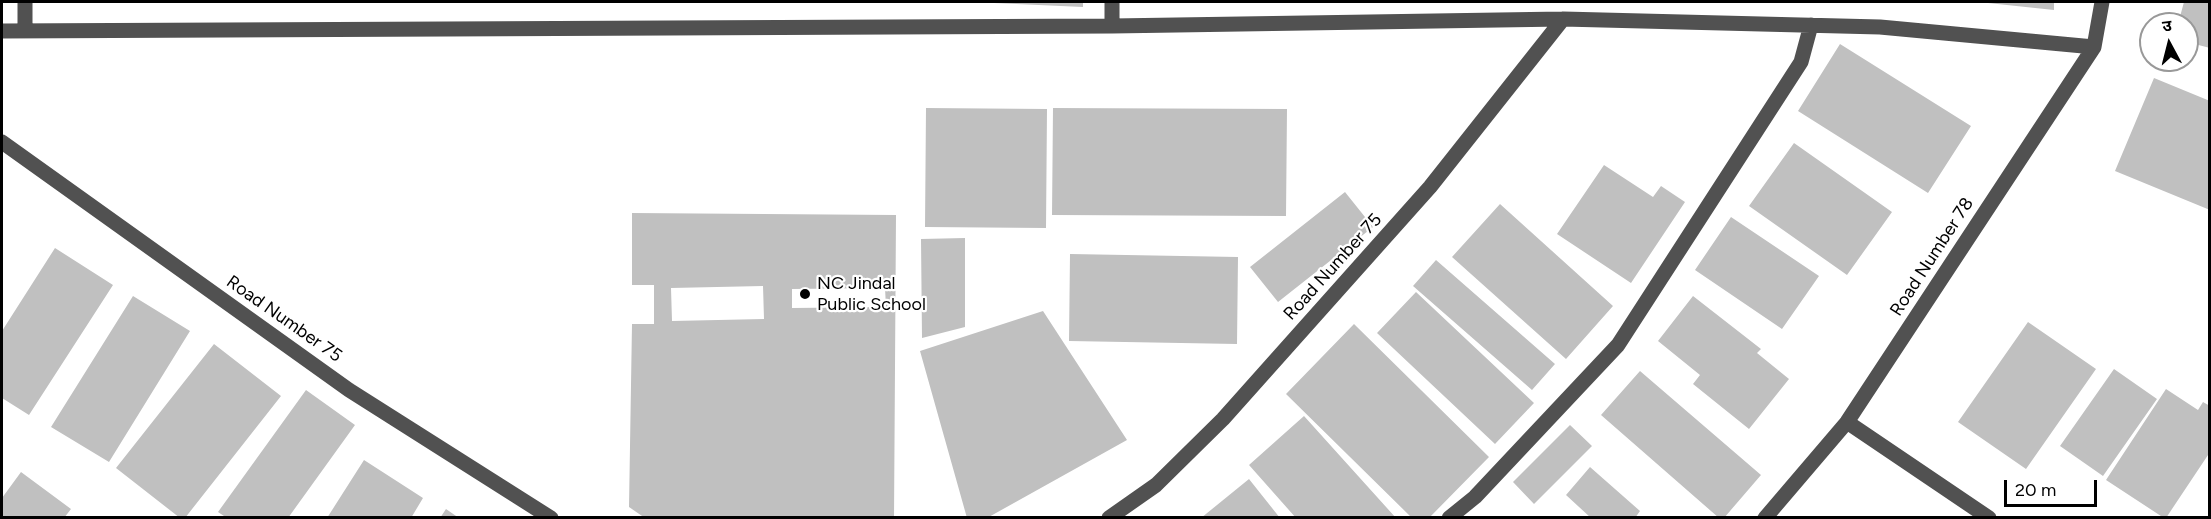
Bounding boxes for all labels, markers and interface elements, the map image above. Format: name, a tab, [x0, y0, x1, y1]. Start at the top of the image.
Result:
north arrow	[2139, 12, 2199, 72]
text: उ	[2161, 16, 2173, 36]
street label: Road Number 78	[1886, 194, 1978, 320]
street label: Road Number 75	[1279, 209, 1387, 325]
street label: Road Number 75	[222, 271, 346, 367]
place label: NC Jindal Public School	[817, 273, 926, 316]
marker: NC Jindal Public School	[798, 287, 812, 301]
scale bar	[2007, 468, 2100, 506]
text: 20 m	[2015, 479, 2056, 501]

